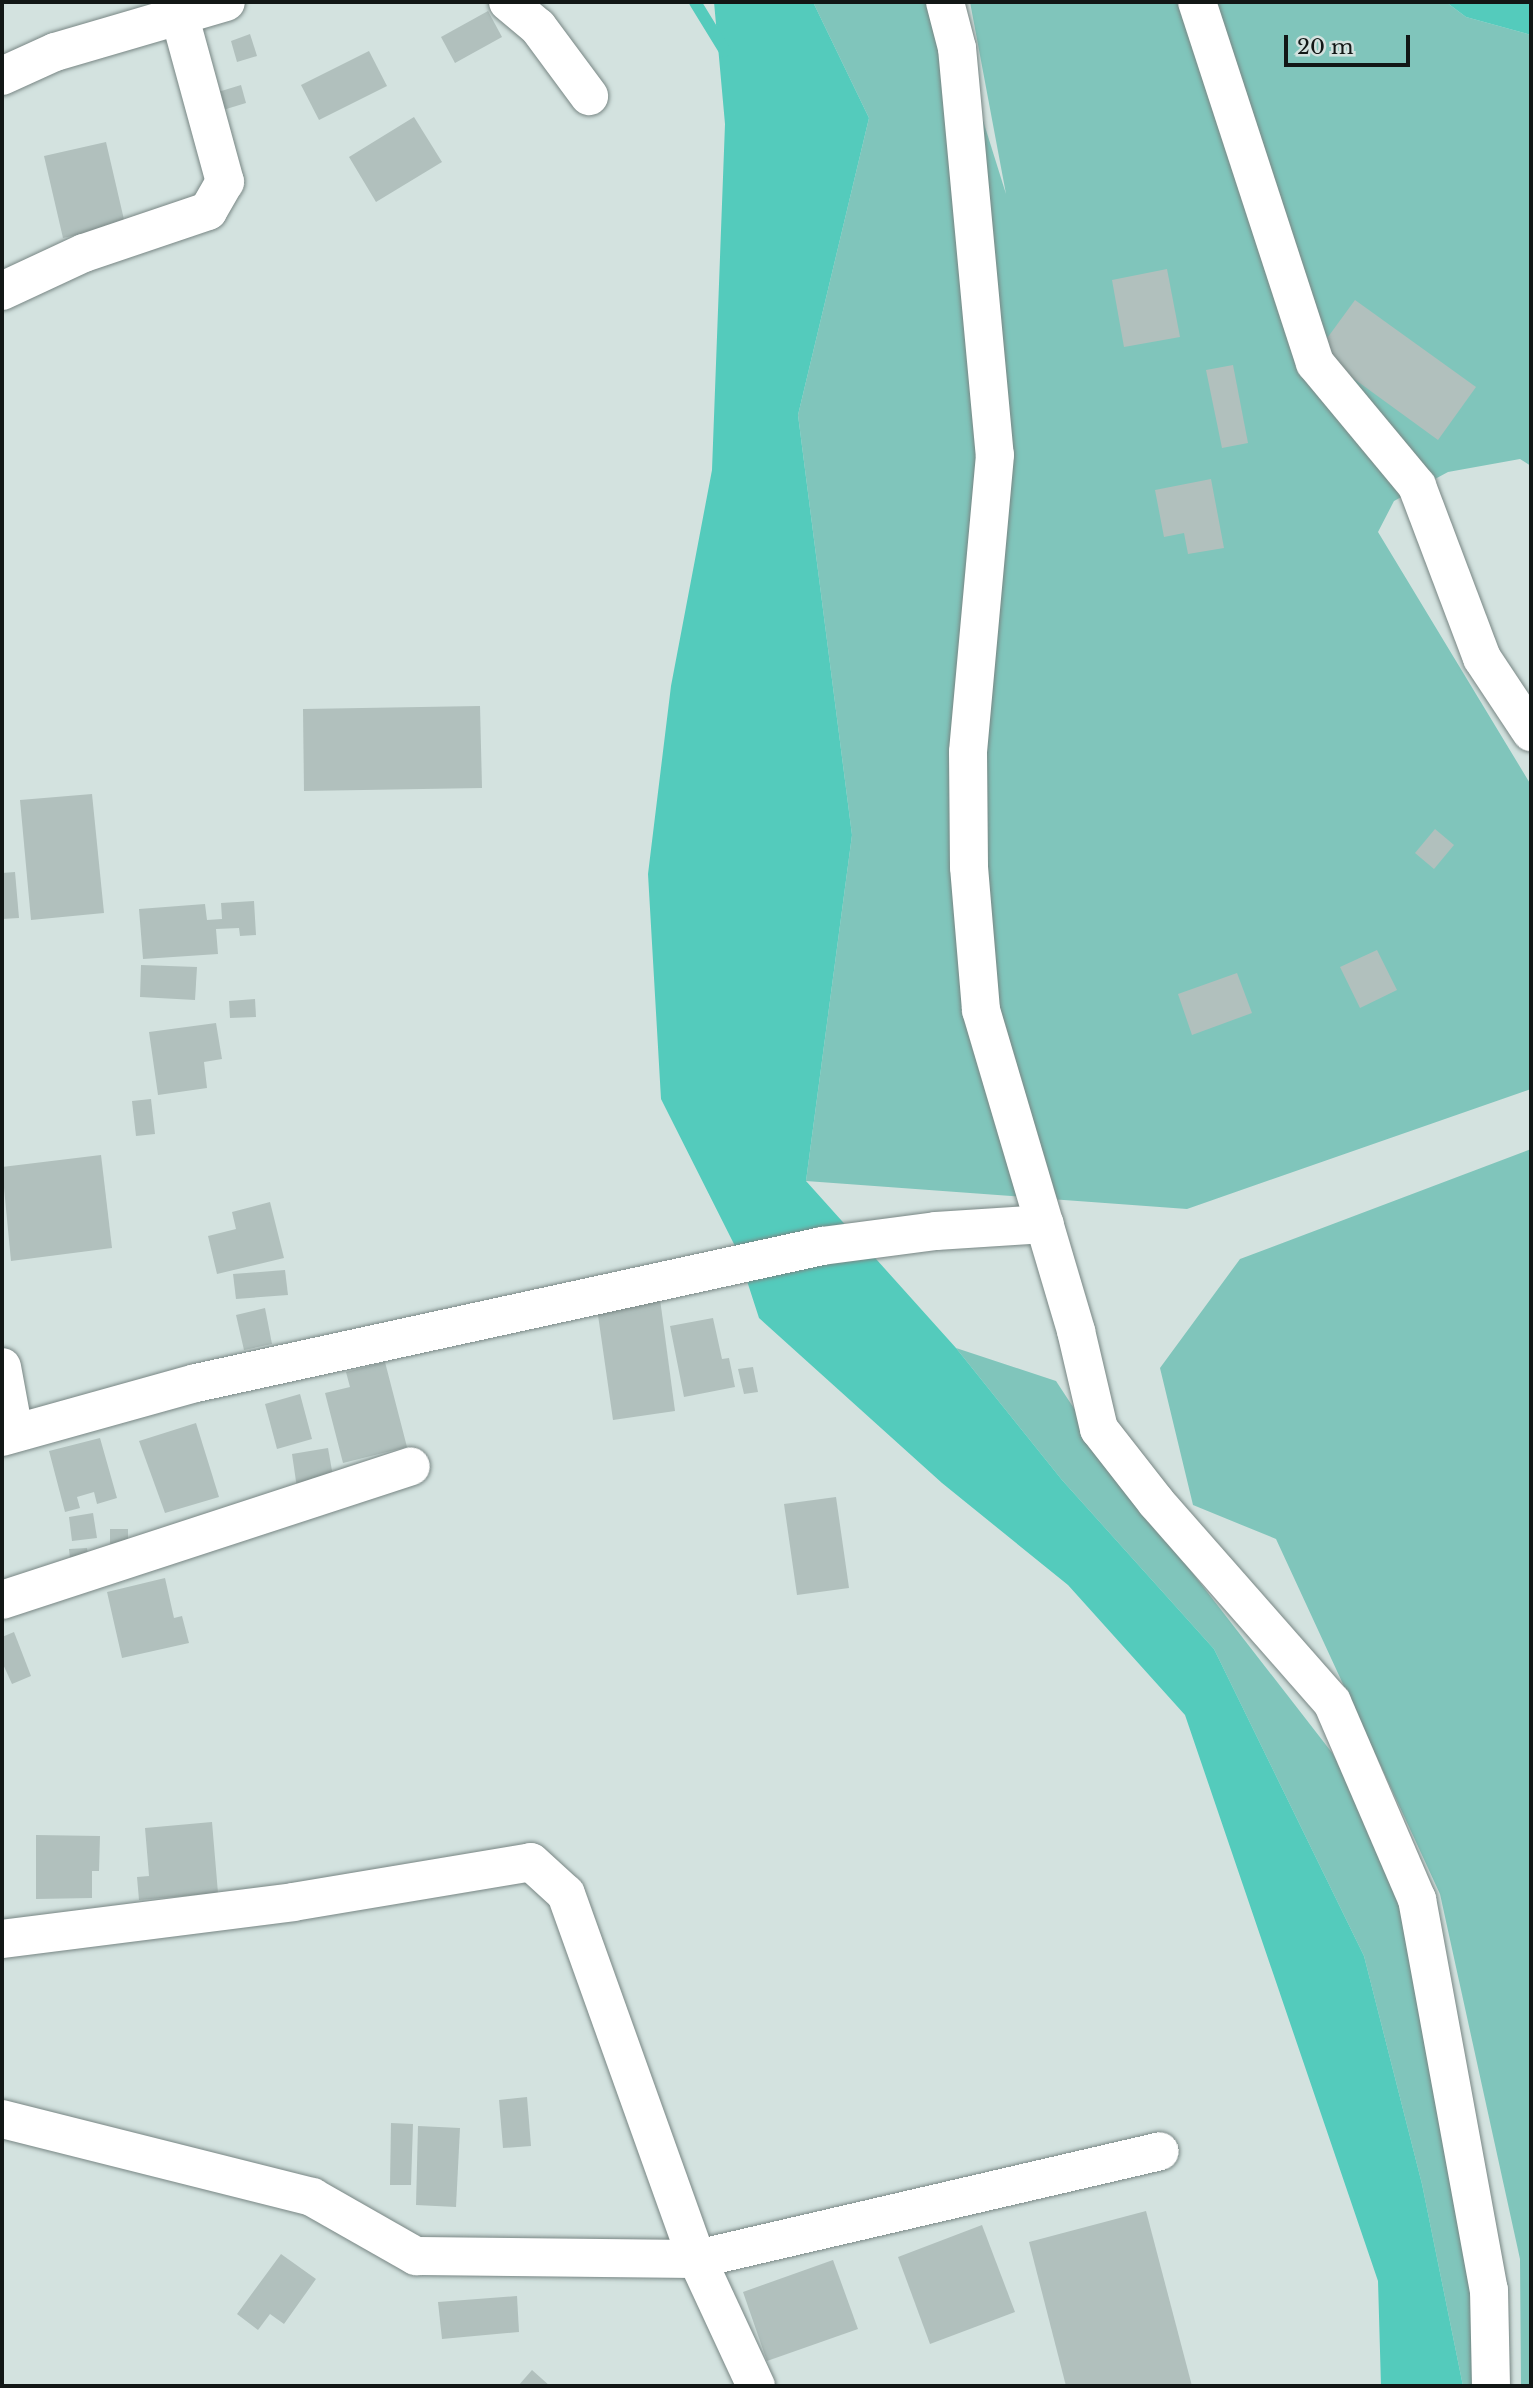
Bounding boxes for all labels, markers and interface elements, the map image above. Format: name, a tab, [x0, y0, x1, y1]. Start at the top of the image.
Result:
scale bar	[1288, 21, 1414, 65]
text: 20 m	[1297, 34, 1354, 60]

